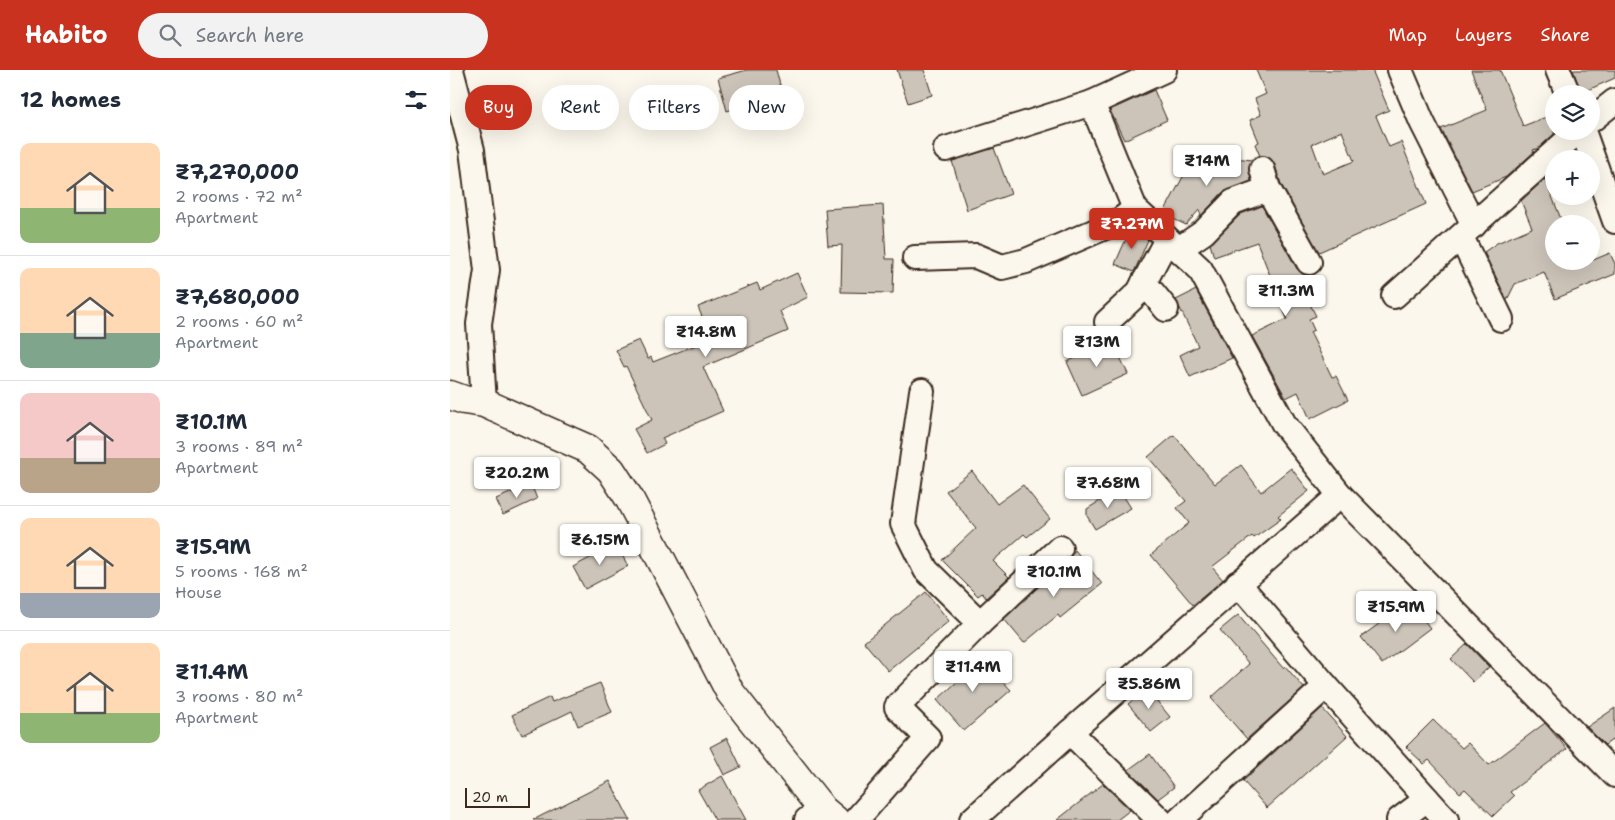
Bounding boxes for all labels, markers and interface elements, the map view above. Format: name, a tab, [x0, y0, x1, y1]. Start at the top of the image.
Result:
search box	[138, 13, 488, 58]
text: Habito	[25, 19, 108, 51]
icon: search	[156, 21, 184, 49]
text: Search here	[196, 23, 304, 48]
text: Map	[1389, 23, 1427, 47]
text: Layers	[1455, 23, 1512, 47]
text: Share	[1540, 23, 1590, 47]
chip: Buy	[465, 85, 532, 130]
chip: Rent	[542, 85, 619, 130]
chip: Filters	[629, 85, 719, 130]
chip: New	[729, 85, 804, 130]
map controls	[1545, 85, 1600, 270]
button: layers	[1545, 85, 1600, 140]
text: 12 homes	[20, 86, 121, 114]
icon: filters	[402, 86, 430, 114]
pin: ₹14M	[1177, 144, 1237, 187]
text: ₹14M	[1184, 150, 1230, 171]
button: +	[1545, 150, 1600, 205]
text: ₹7,270,000	[175, 158, 299, 186]
icon: home	[60, 163, 120, 223]
text: 2 rooms · 72 m²	[175, 186, 303, 207]
text: Apartment	[175, 207, 258, 228]
pin: ₹7.27M	[1091, 208, 1173, 250]
text: ₹7.27M	[1100, 213, 1164, 234]
button: −	[1545, 215, 1600, 270]
pin: ₹11.3M	[1245, 274, 1327, 317]
text: ₹11.3M	[1258, 280, 1314, 301]
text: ₹7,680,000	[175, 283, 300, 311]
icon: home	[60, 288, 120, 348]
text: 2 rooms · 60 m²	[175, 311, 303, 332]
pin: ₹14.8M	[665, 316, 747, 358]
text: ₹14.8M	[676, 321, 736, 342]
pin: ₹13M	[1067, 326, 1127, 368]
text: ₹13M	[1074, 331, 1120, 352]
text: Apartment	[175, 332, 258, 353]
text: ₹10.1M	[175, 408, 247, 436]
icon: home	[60, 413, 120, 473]
text: 3 rooms · 89 m²	[175, 436, 303, 457]
pin: ₹20.2M	[476, 456, 558, 499]
text: Apartment	[175, 457, 258, 478]
text: ₹20.2M	[485, 462, 549, 483]
pin: ₹7.68M	[1067, 466, 1149, 509]
text: ₹7.68M	[1076, 472, 1140, 493]
pin: ₹6.15M	[559, 524, 641, 566]
text: ₹6.15M	[571, 529, 629, 550]
text: ₹15.9M	[175, 533, 251, 561]
icon: home	[60, 538, 120, 598]
pin: ₹10.1M	[1013, 556, 1095, 598]
text: 5 rooms · 168 m²	[175, 561, 308, 582]
text: ₹10.1M	[1026, 561, 1082, 582]
text: House	[175, 582, 222, 603]
pin: ₹15.9M	[1355, 590, 1437, 633]
text: ₹15.9M	[1367, 596, 1425, 617]
pin: ₹11.4M	[932, 650, 1014, 693]
text: ₹11.4M	[945, 656, 1001, 677]
text: ₹11.4M	[175, 658, 248, 686]
icon: home	[60, 663, 120, 723]
pin: ₹5.86M	[1108, 668, 1190, 710]
text: ₹5.86M	[1117, 673, 1181, 694]
text: 3 rooms · 80 m²	[175, 686, 303, 707]
text: Apartment	[175, 707, 258, 728]
scale bar	[465, 785, 530, 808]
text: 20 m	[472, 788, 508, 806]

